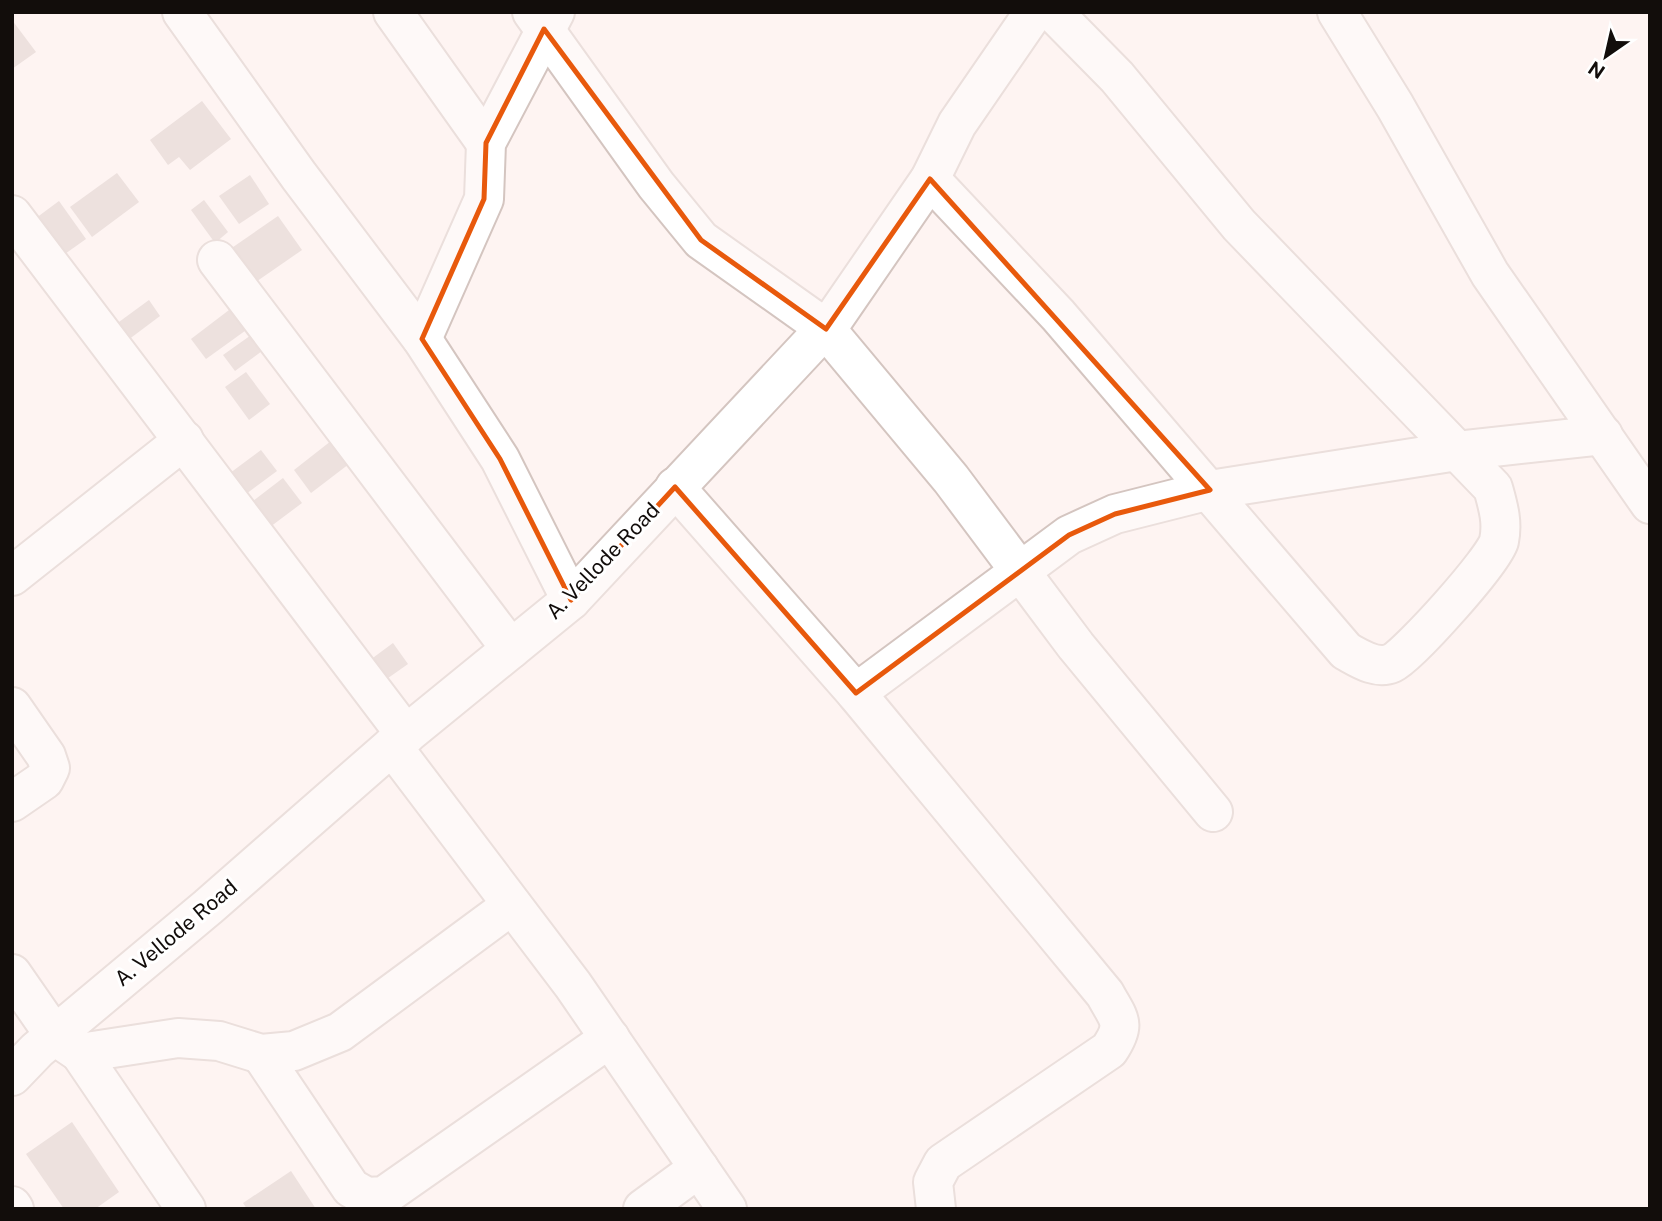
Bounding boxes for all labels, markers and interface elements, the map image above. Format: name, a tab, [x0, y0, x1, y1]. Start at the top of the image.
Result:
north arrow	[1571, 21, 1641, 91]
text: N	[1584, 57, 1609, 83]
street label: A. Vellode Road	[541, 497, 664, 624]
street label: A. Vellode Road	[109, 874, 242, 991]

